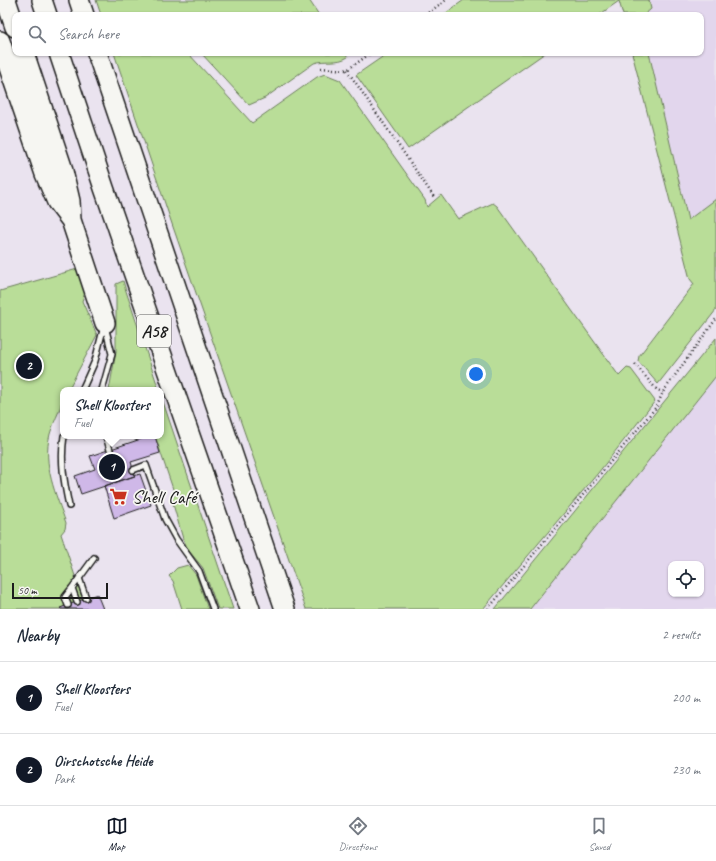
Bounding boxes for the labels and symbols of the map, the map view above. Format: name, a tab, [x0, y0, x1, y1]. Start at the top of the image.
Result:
road number: A58	[137, 315, 171, 347]
pin: 2	[16, 351, 42, 381]
your location	[466, 364, 486, 384]
pin: 1	[99, 452, 125, 482]
place label: Shell Café	[132, 485, 199, 509]
supermarket icon: Shell Café	[109, 487, 129, 507]
scale bar	[12, 581, 108, 600]

